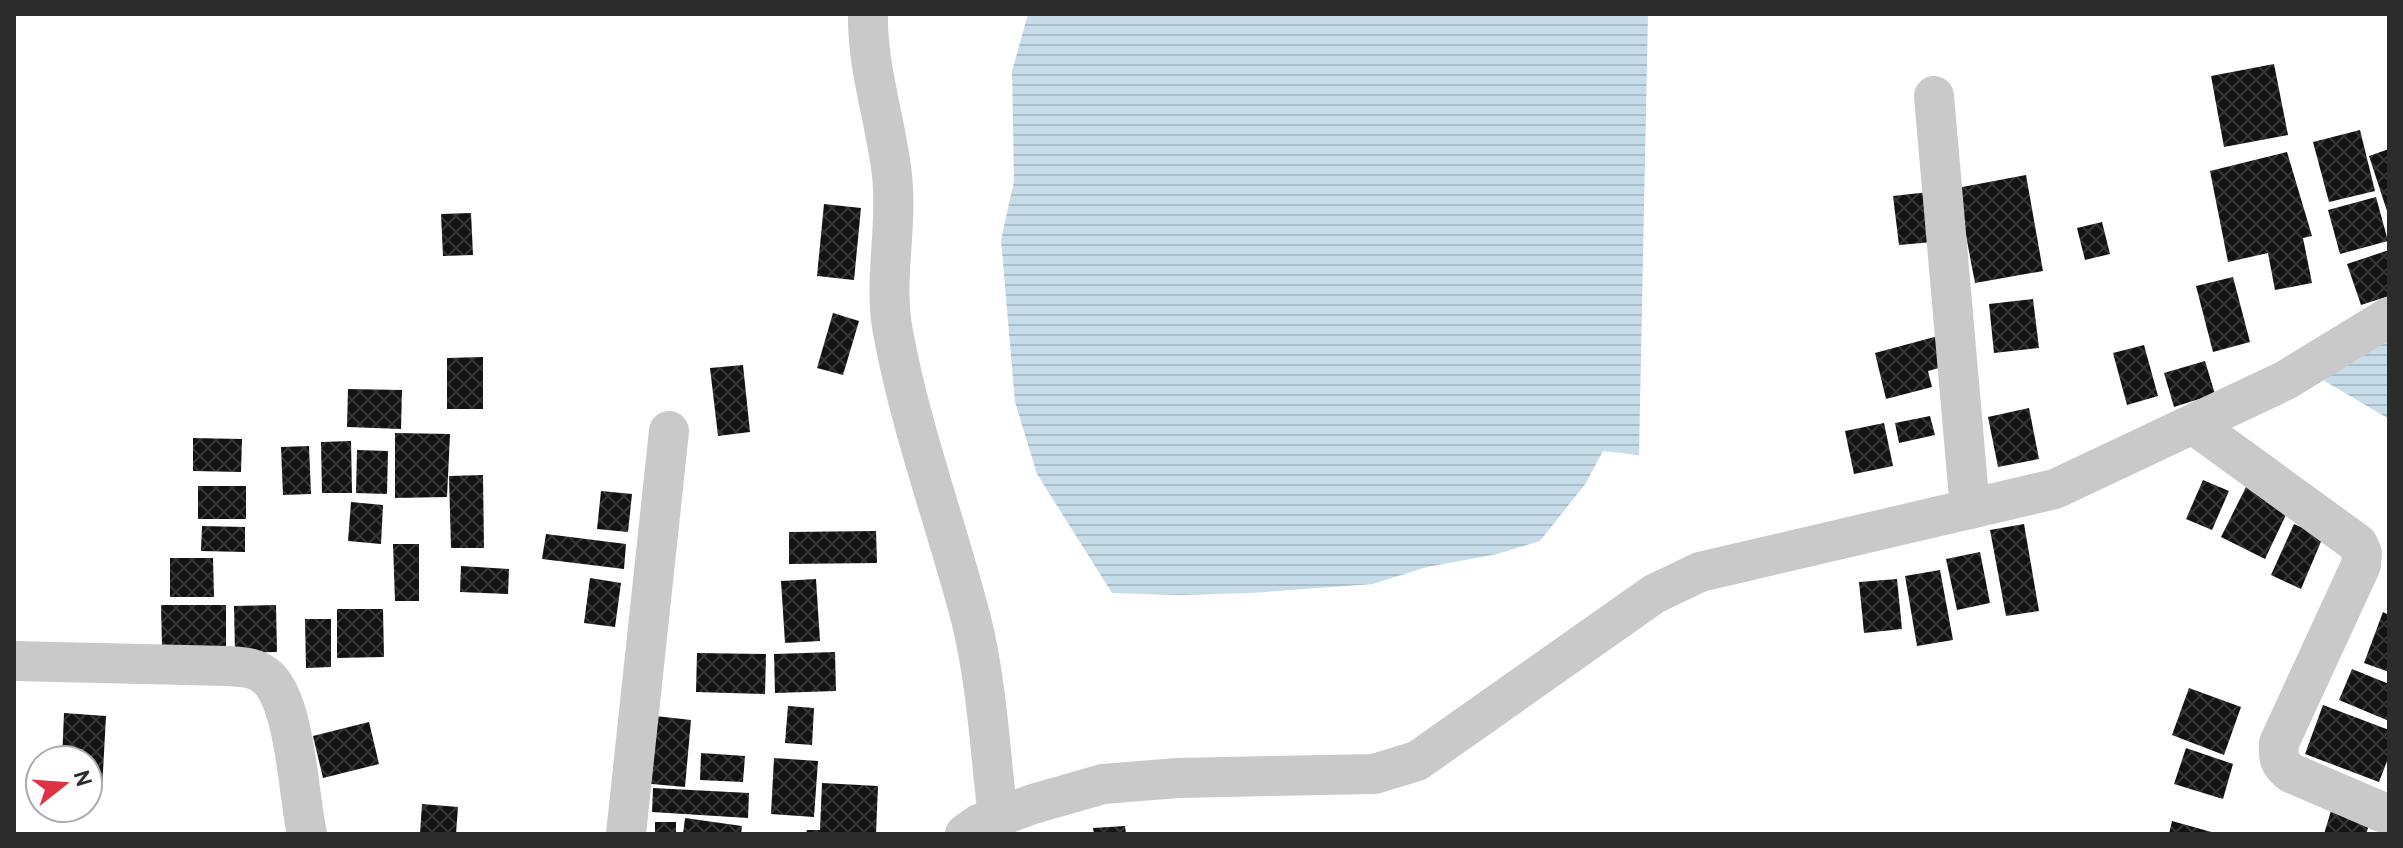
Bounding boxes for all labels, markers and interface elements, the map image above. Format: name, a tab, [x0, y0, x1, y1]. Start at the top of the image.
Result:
north arrow	[24, 744, 104, 824]
text: N	[66, 767, 96, 790]

